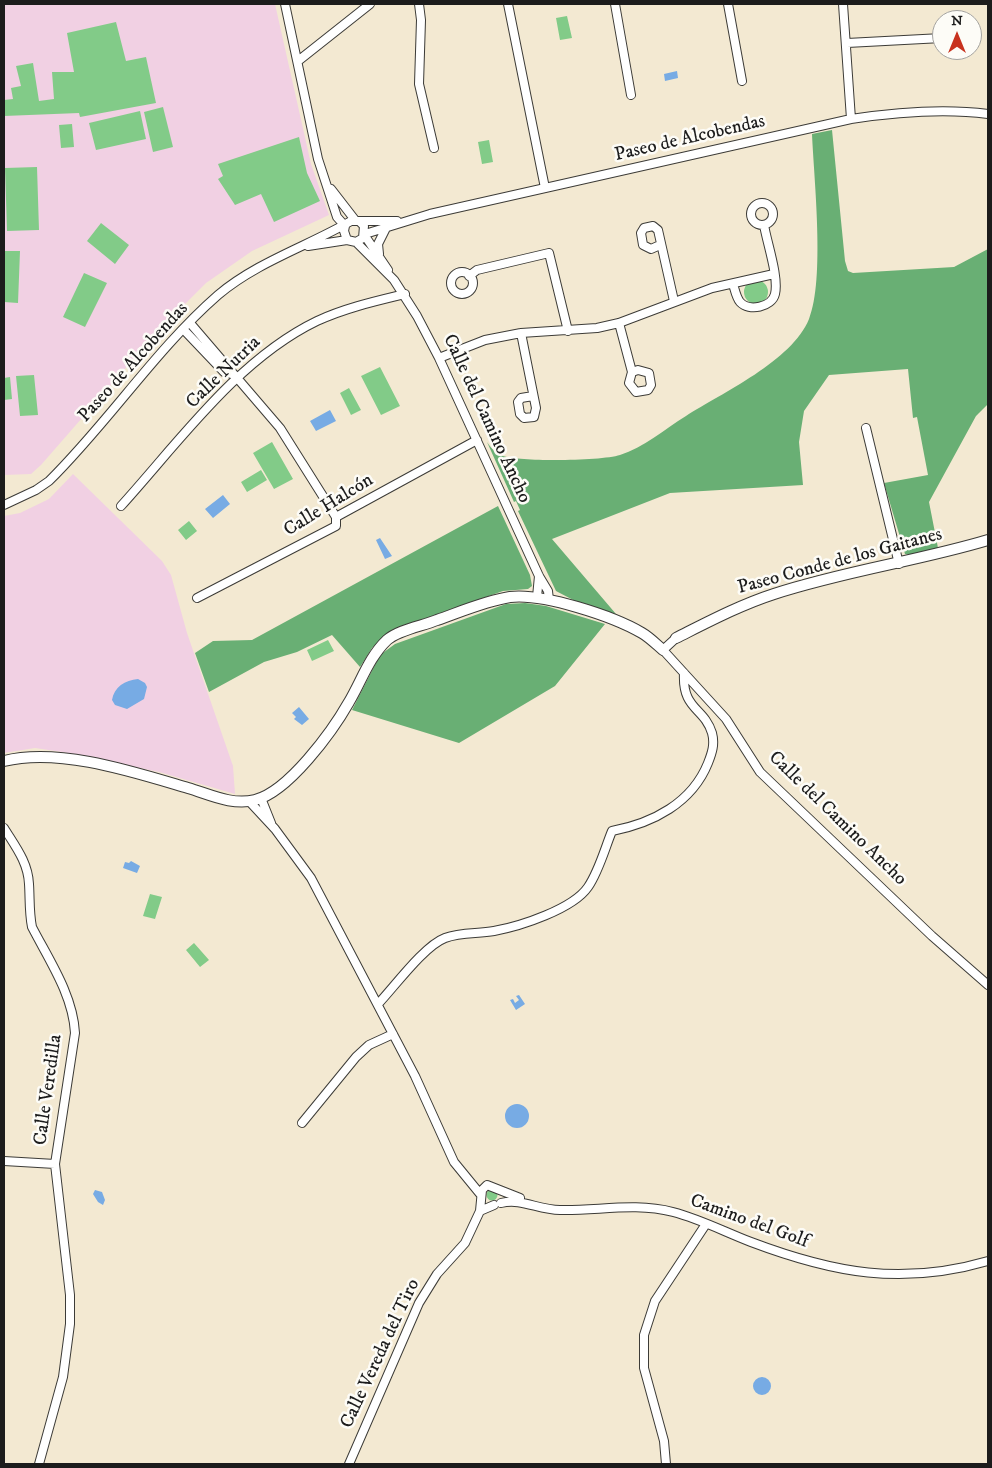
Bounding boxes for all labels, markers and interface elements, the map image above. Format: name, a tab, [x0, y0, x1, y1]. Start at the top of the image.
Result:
north arrow	[932, 10, 982, 60]
text: N	[951, 12, 963, 30]
street label: Paseo de Alcobendas	[613, 111, 767, 167]
street label: Paseo de Alcobendas	[74, 298, 194, 428]
street label: Calle del Camino Ancho	[437, 331, 535, 507]
street label: Calle Nutria	[182, 332, 266, 414]
street label: Calle Halcón	[280, 470, 378, 542]
street label: Paseo Conde de los Gaitanes	[735, 524, 945, 600]
street label: Calle del Camino Ancho	[763, 747, 911, 891]
street label: Calle Veredilla	[30, 1033, 68, 1147]
street label: Camino del Golf	[687, 1190, 811, 1254]
street label: Calle Vereda del Tiro	[336, 1276, 426, 1432]

